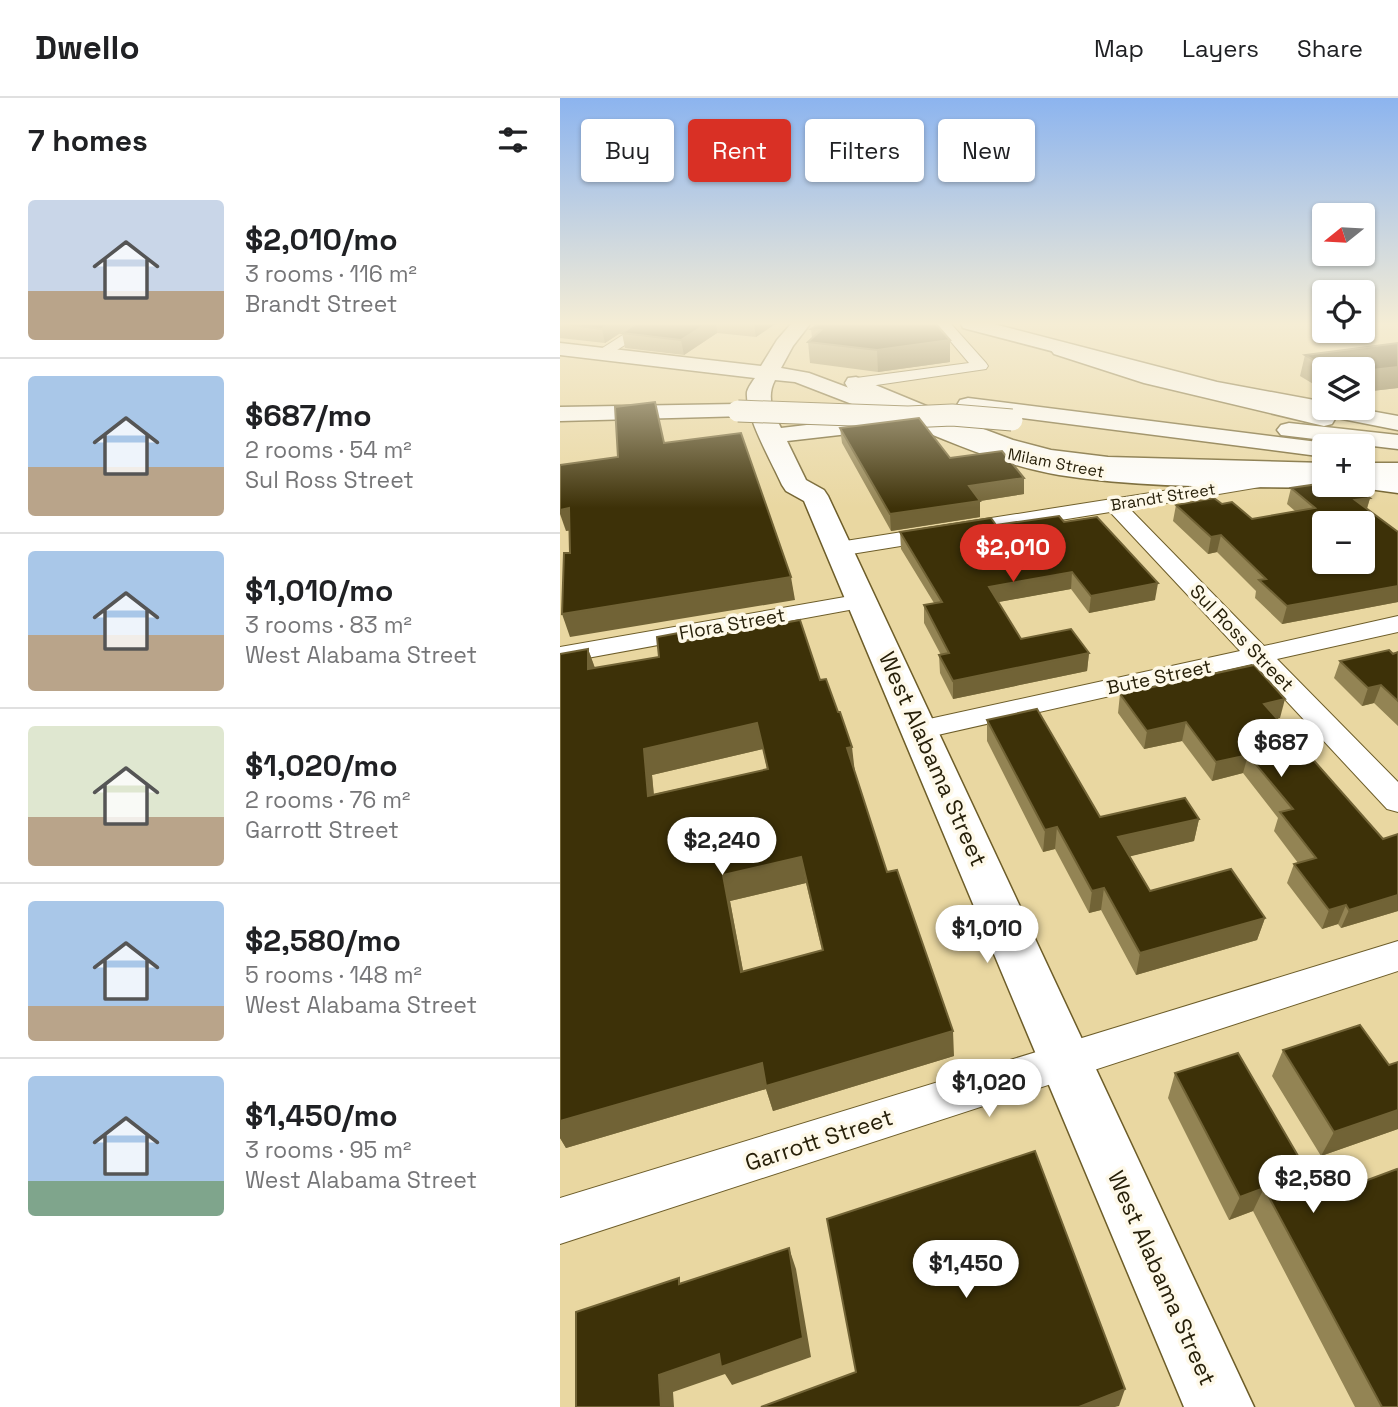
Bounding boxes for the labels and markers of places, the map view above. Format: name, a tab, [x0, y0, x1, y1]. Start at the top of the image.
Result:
pin: $2,010	[956, 524, 1070, 584]
pin: $687	[1240, 720, 1322, 779]
pin: $2,240	[665, 818, 779, 877]
pin: $1,010	[930, 906, 1044, 965]
pin: $1,020	[932, 1060, 1046, 1119]
pin: $2,580	[1256, 1156, 1370, 1215]
pin: $1,450	[909, 1240, 1023, 1300]

